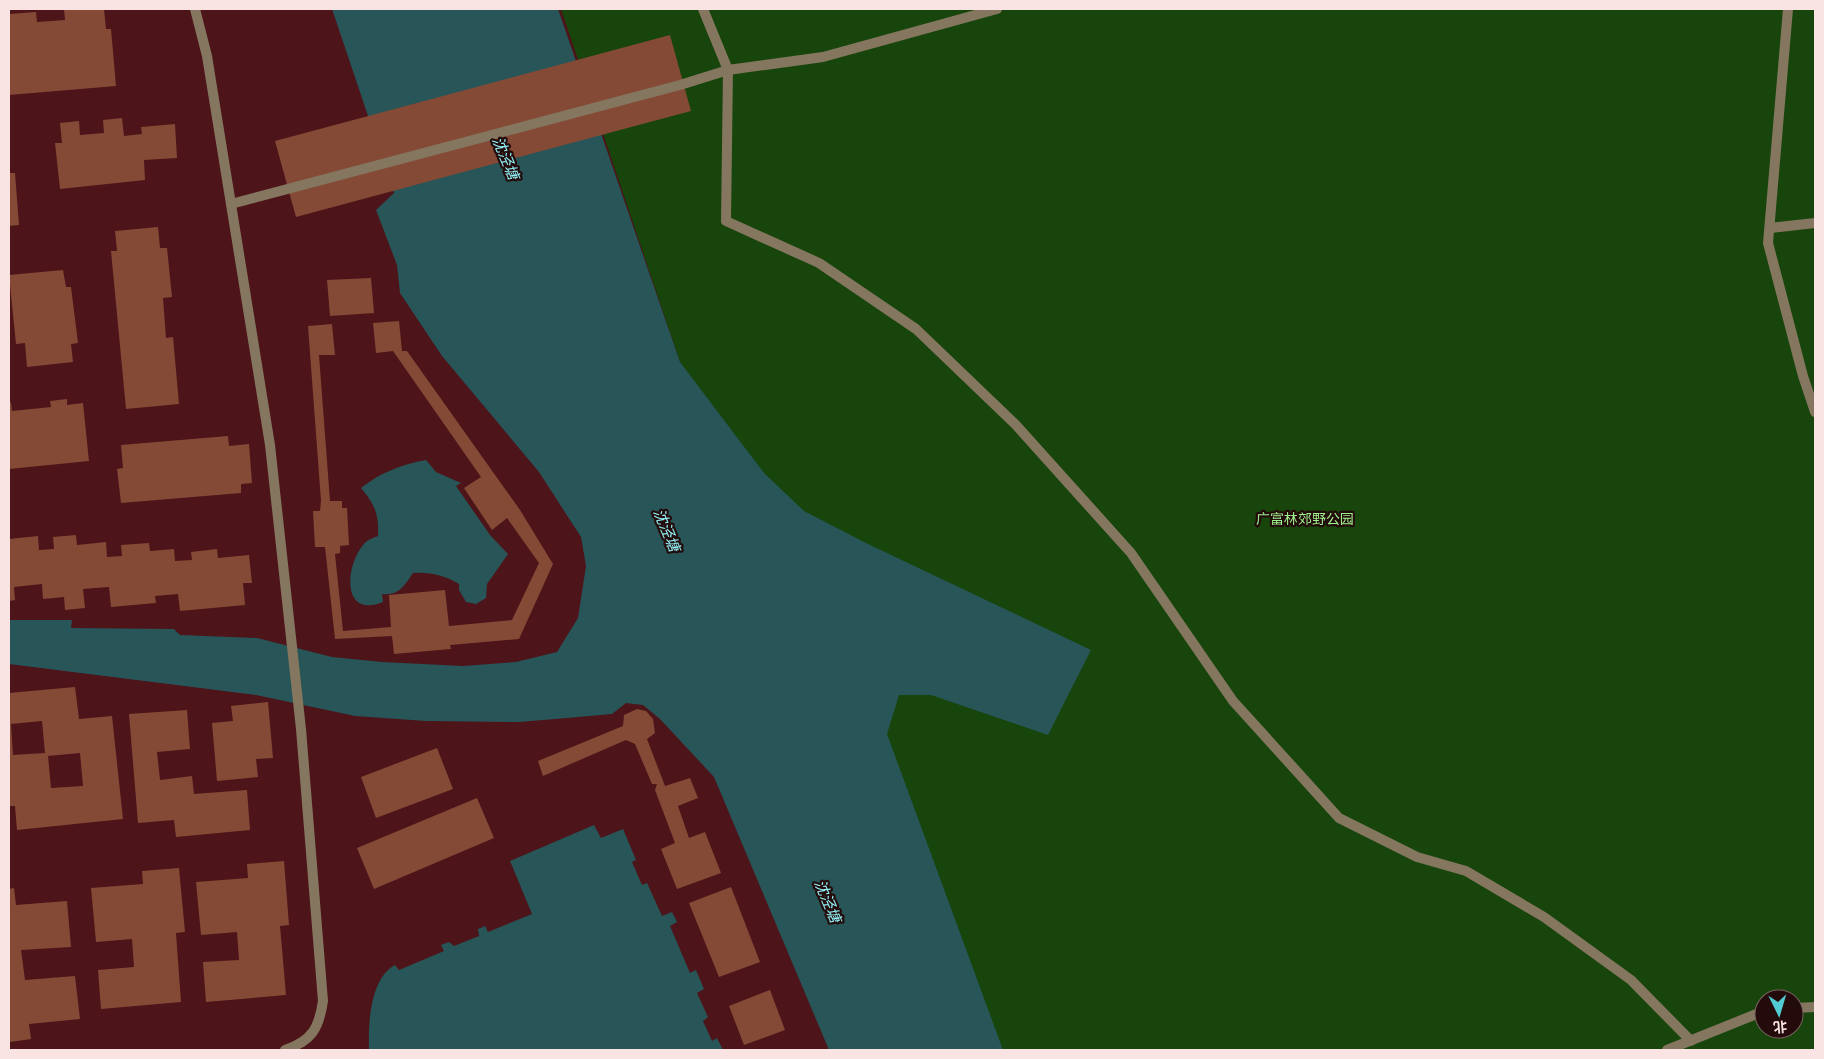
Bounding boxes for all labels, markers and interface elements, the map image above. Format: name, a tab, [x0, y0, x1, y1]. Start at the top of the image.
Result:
water label: 沈泾塘	[488, 134, 525, 185]
water label: 沈泾塘	[649, 506, 686, 557]
park label: 广富林郊野公园	[1256, 510, 1354, 528]
water label: 沈泾塘	[810, 877, 847, 928]
north arrow	[1754, 989, 1804, 1039]
text: 北	[1772, 1017, 1788, 1037]

